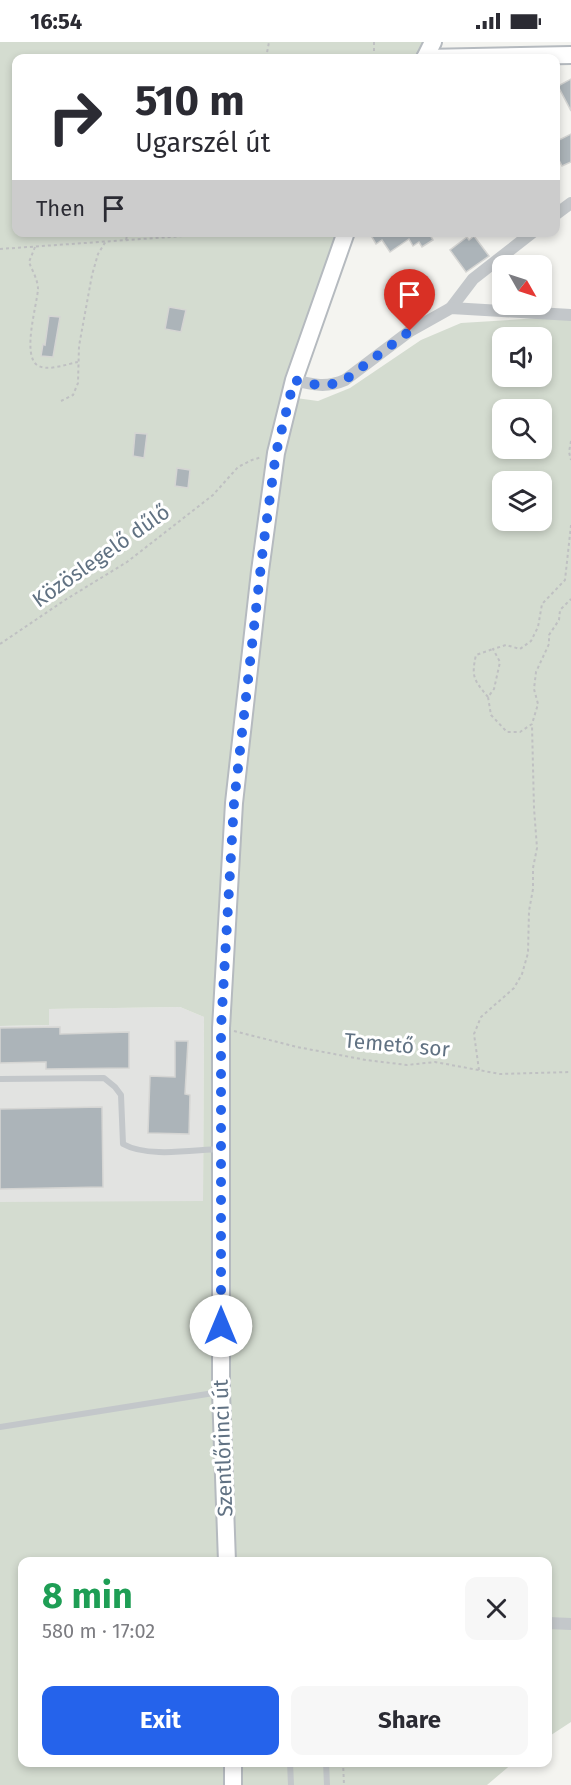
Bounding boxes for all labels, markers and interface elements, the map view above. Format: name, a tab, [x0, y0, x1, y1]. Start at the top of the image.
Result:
text: 16:54	[30, 8, 82, 35]
text: 510 m	[135, 76, 245, 126]
icon: right	[36, 78, 114, 156]
text: Ugarszél út	[135, 127, 271, 159]
icon: arrive	[97, 192, 130, 225]
text: Then	[36, 195, 85, 222]
north arrow	[492, 255, 552, 315]
map controls	[492, 255, 552, 531]
pin	[384, 269, 435, 331]
icon: arrive	[393, 278, 426, 311]
button: sound	[492, 327, 552, 387]
button: search	[492, 399, 552, 459]
button: layers	[492, 471, 552, 531]
street label: Közöslegelő dűlő	[27, 499, 175, 613]
street label: Temető sor	[343, 1027, 451, 1063]
position arrow	[189, 1294, 253, 1358]
street label: Szentlőrinci út	[208, 1378, 238, 1517]
text: 8 min	[42, 1574, 133, 1618]
button: close	[465, 1577, 528, 1640]
text: 580 m · 17:02	[42, 1619, 155, 1643]
button: Exit	[42, 1686, 279, 1755]
button: Share	[291, 1686, 528, 1755]

